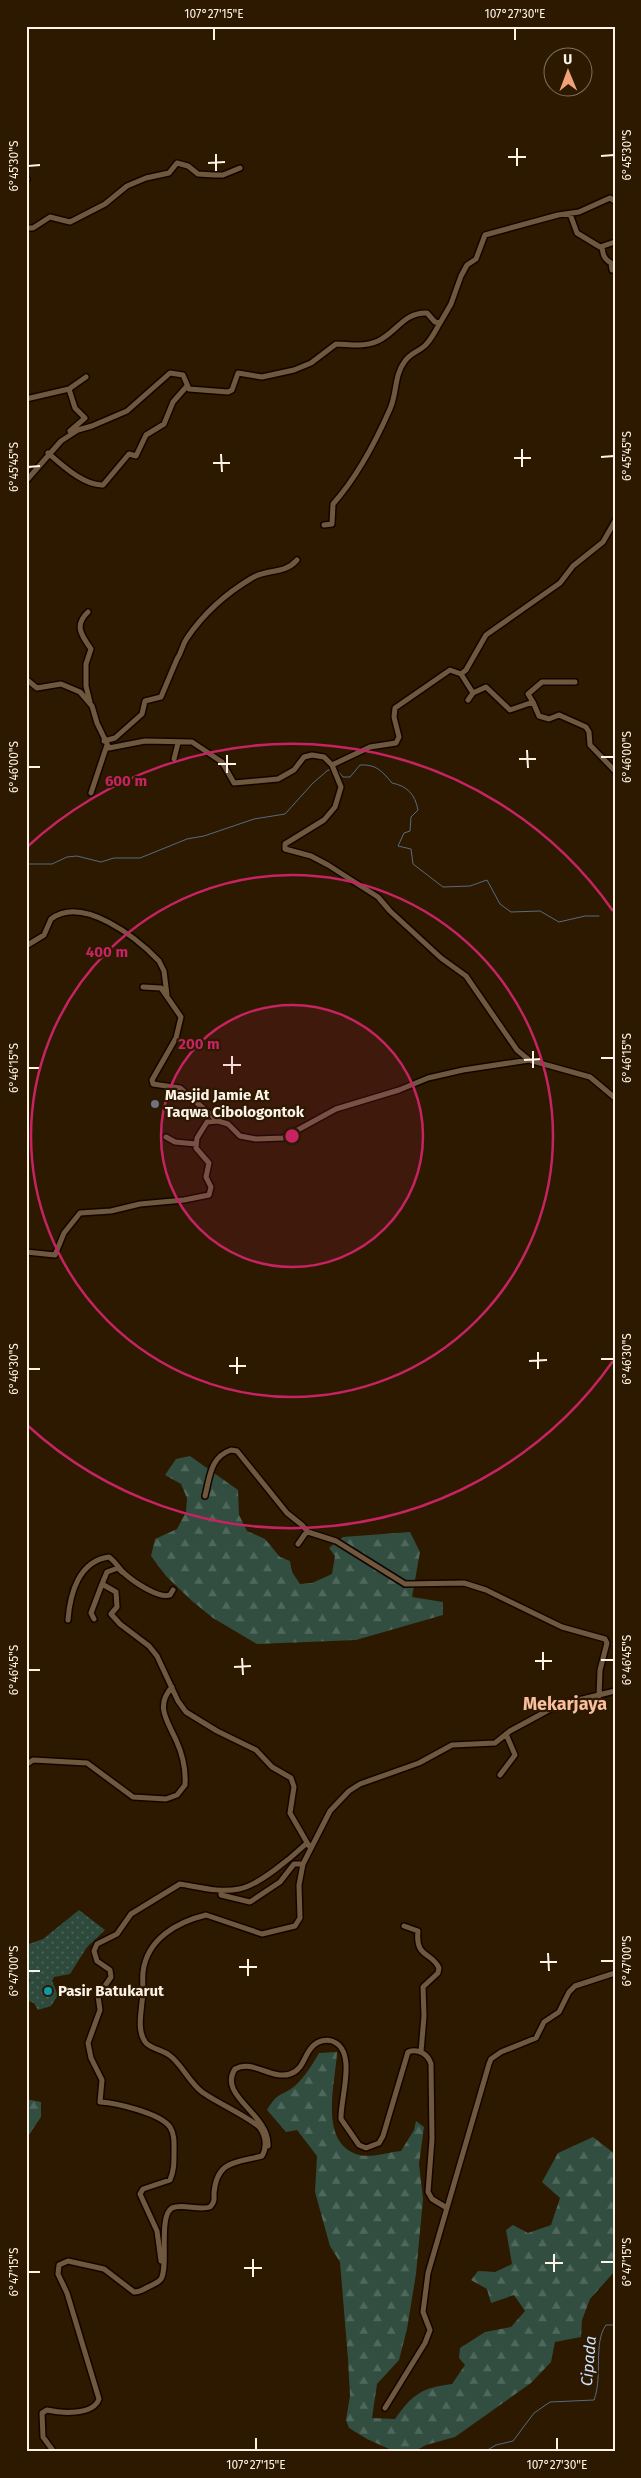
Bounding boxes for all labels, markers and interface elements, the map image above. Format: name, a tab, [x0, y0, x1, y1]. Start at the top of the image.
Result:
text: 107°27'15"E	[184, 7, 244, 21]
text: 107°27'30"E	[484, 7, 546, 21]
north arrow	[544, 48, 594, 98]
text: U	[563, 51, 572, 68]
text: 6°45'30"S	[620, 129, 634, 181]
text: 6°45'30"S	[7, 140, 21, 192]
text: 6°45'45"S	[620, 431, 634, 481]
text: 6°45'45"S	[7, 442, 21, 492]
text: 6°46'00"S	[620, 730, 634, 783]
text: 6°46'00"S	[7, 740, 21, 793]
text: 600 m	[105, 772, 147, 790]
text: 400 m	[86, 943, 128, 961]
text: 6°46'15"S	[620, 1033, 634, 1083]
text: 200 m	[178, 1035, 220, 1053]
text: 6°46'15"S	[7, 1043, 21, 1093]
place label: Masjid Jamie At Taqwa Cibologontok	[165, 1086, 305, 1121]
marker: Masjid Jamie At Taqwa Cibologontok	[149, 1098, 161, 1110]
centre of rings	[283, 1127, 301, 1145]
text: 6°46'30"S	[620, 1333, 634, 1385]
text: 6°46'30"S	[7, 1343, 21, 1395]
text: 6°46'45"S	[620, 1634, 634, 1685]
text: 6°46'45"S	[7, 1644, 21, 1695]
district label: Mekarjaya	[523, 1693, 607, 1715]
text: 6°47'00"S	[620, 1935, 634, 1987]
text: 6°47'00"S	[7, 1945, 21, 1997]
place label: Pasir Batukarut	[58, 1982, 164, 2000]
marker: Pasir Batukarut	[42, 1985, 54, 1997]
text: 6°47'15"S	[620, 2237, 634, 2286]
text: 6°47'15"S	[7, 2247, 21, 2296]
water label: Cipada	[577, 2335, 600, 2387]
text: 107°27'15"E	[226, 2458, 286, 2472]
text: 107°27'30"E	[526, 2458, 588, 2472]

